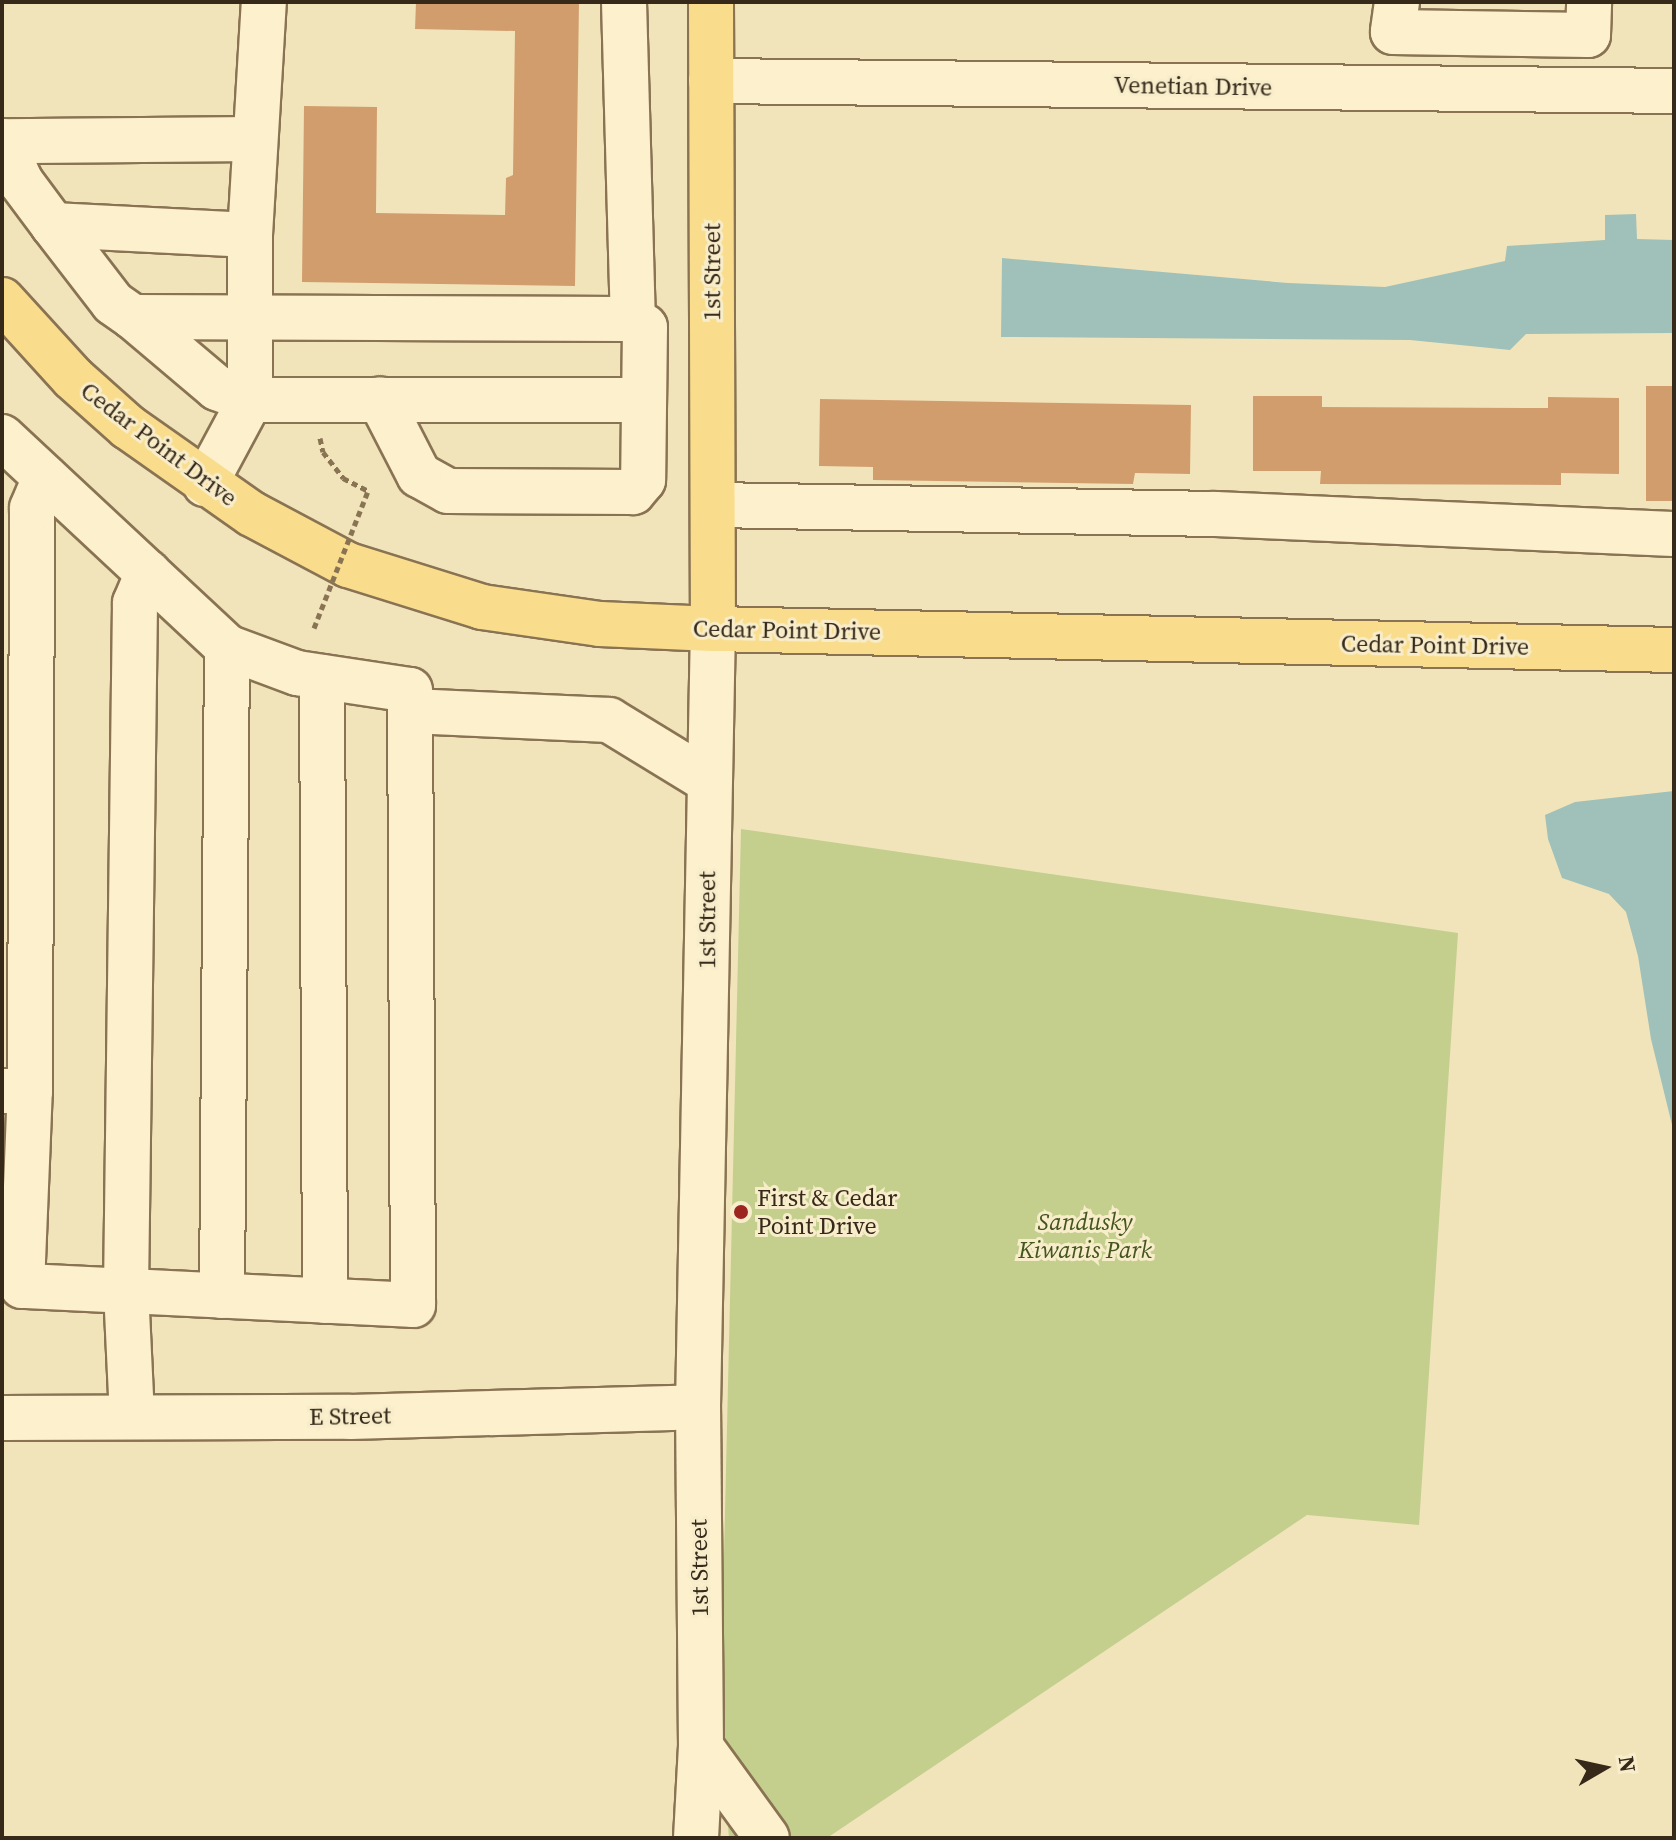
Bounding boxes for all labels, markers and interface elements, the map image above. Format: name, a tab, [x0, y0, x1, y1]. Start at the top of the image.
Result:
street label: Venetian Drive	[1113, 70, 1273, 102]
street label: 1st Street	[698, 223, 726, 321]
street label: Cedar Point Drive	[75, 376, 243, 512]
street label: Cedar Point Drive	[693, 614, 881, 646]
street label: Cedar Point Drive	[1341, 629, 1529, 661]
street label: 1st Street	[693, 871, 721, 969]
place label: First & Cedar Point Drive	[757, 1184, 897, 1240]
marker: First & Cedar Point Drive	[732, 1203, 750, 1221]
park label: Sandusky Kiwanis Park	[1018, 1208, 1152, 1264]
street label: E Street	[309, 1401, 391, 1431]
street label: 1st Street	[684, 1519, 714, 1617]
north arrow	[1564, 1728, 1644, 1808]
text: N	[1612, 1754, 1644, 1775]

